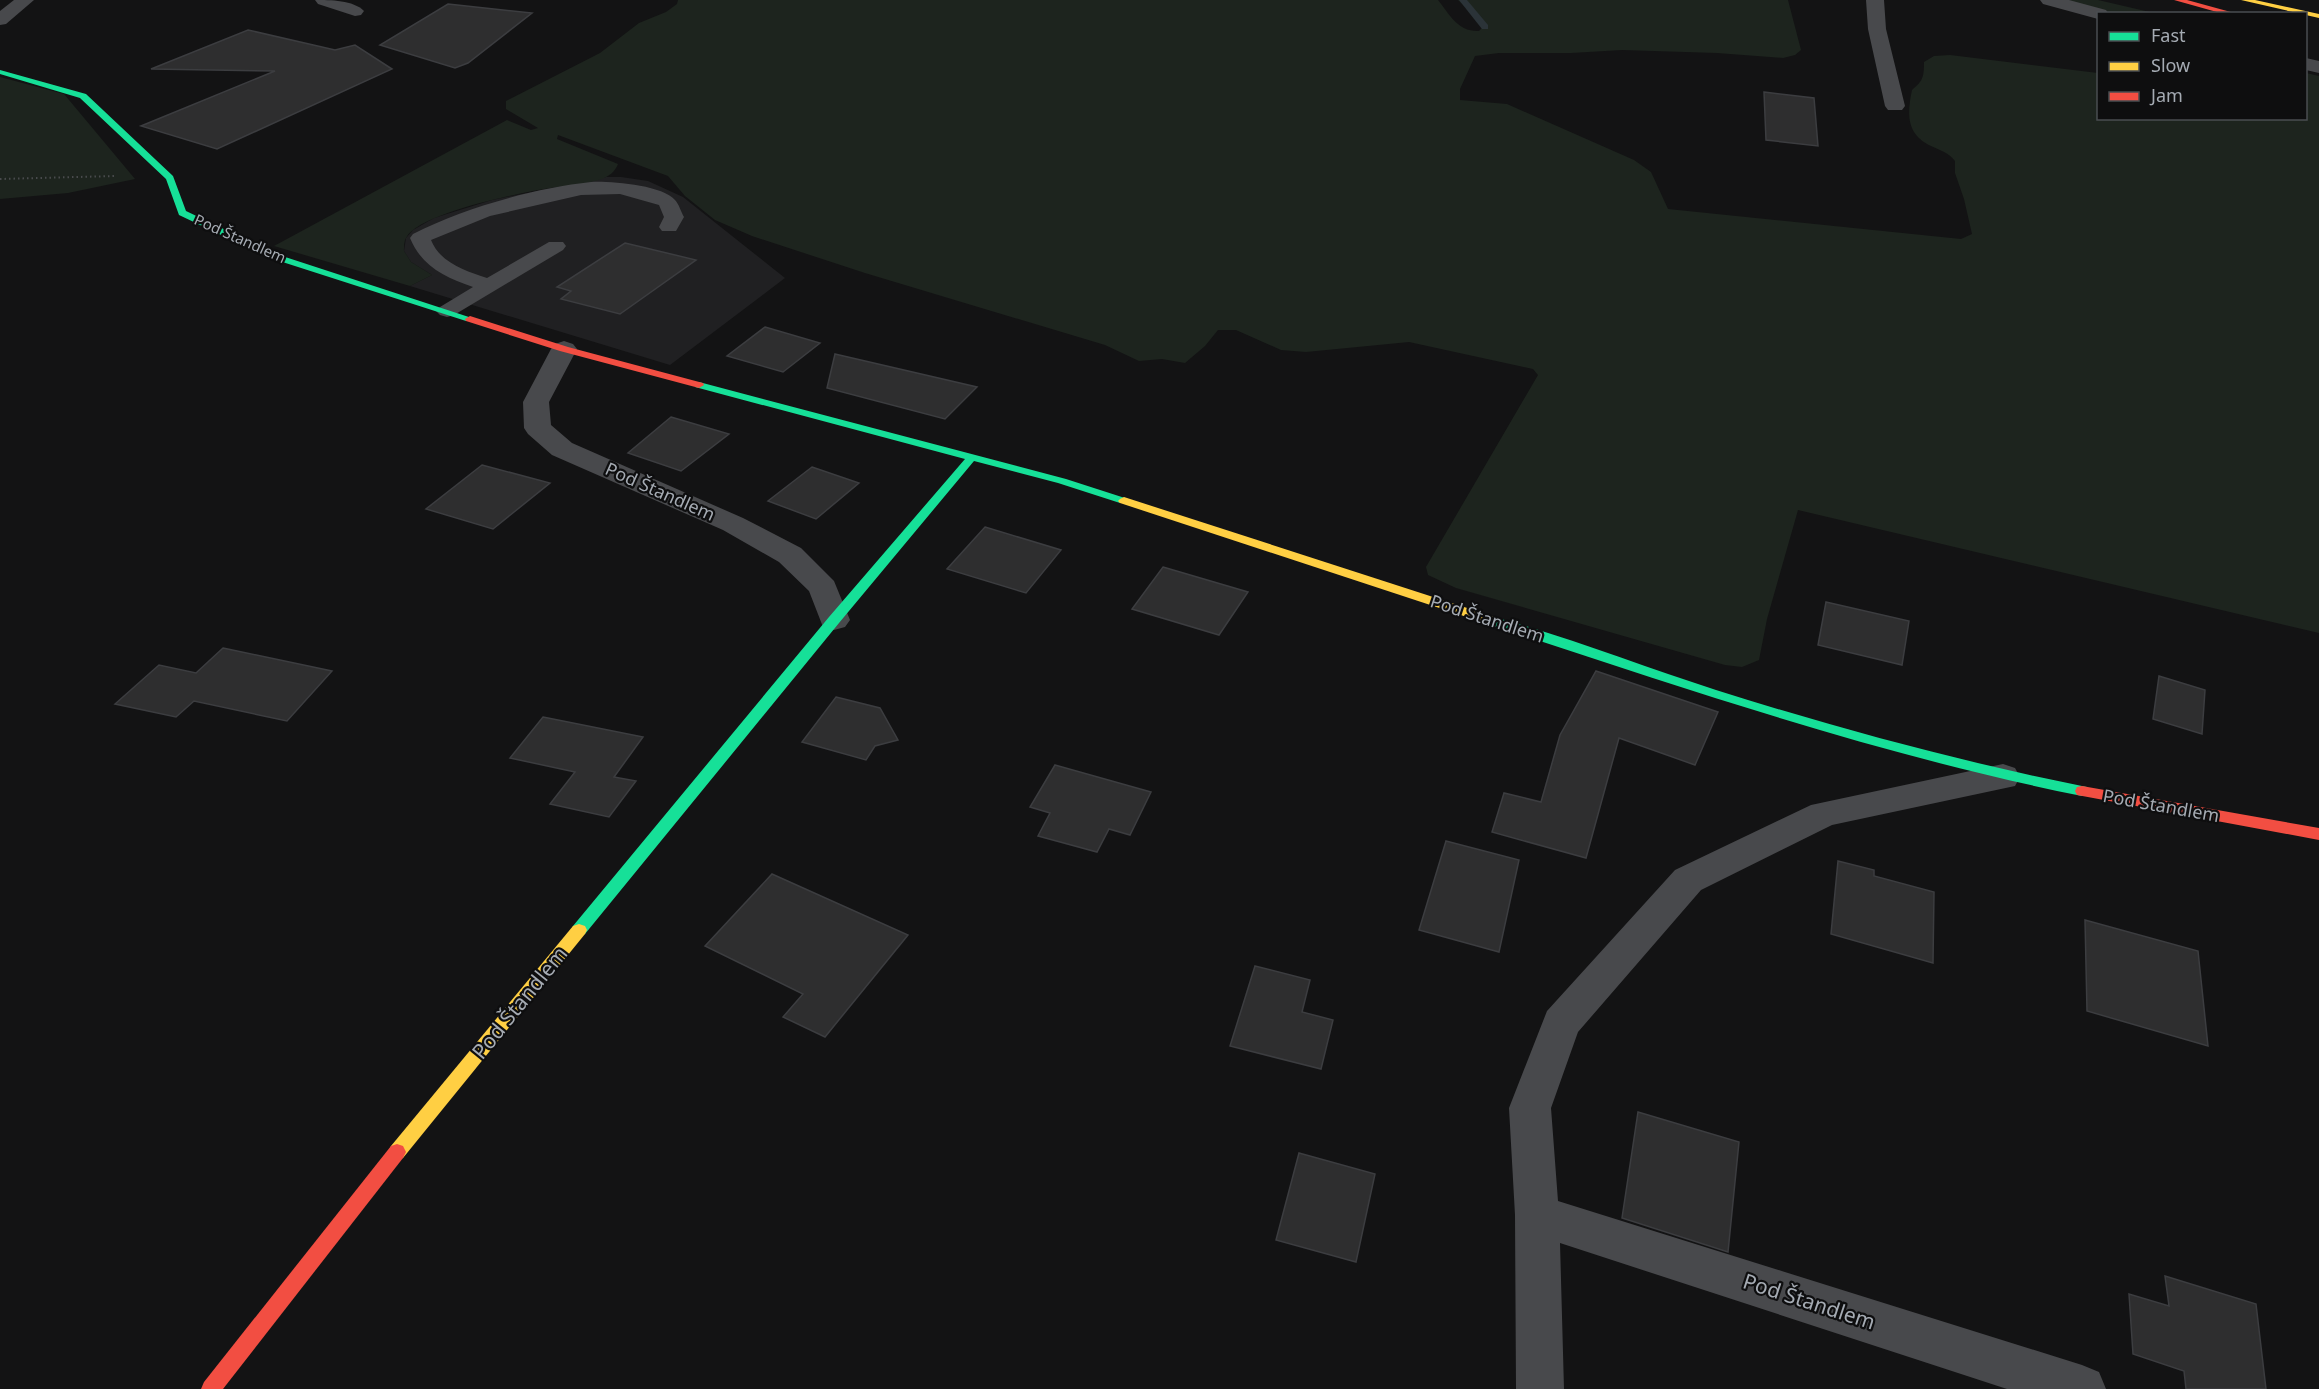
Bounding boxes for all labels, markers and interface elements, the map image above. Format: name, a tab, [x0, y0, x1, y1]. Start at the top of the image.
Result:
legend	[2097, 12, 2307, 120]
text: Fast	[2151, 23, 2186, 47]
text: Slow	[2151, 53, 2190, 77]
text: Jam	[2149, 83, 2183, 107]
street label: Pod Štandlem	[191, 209, 289, 267]
street label: Pod Štandlem	[602, 456, 719, 526]
street label: Pod Štandlem	[1428, 588, 1547, 648]
street label: Pod Štandlem	[2101, 783, 2221, 827]
street label: Pod Štandlem	[465, 940, 573, 1065]
street label: Pod Štandlem	[1740, 1266, 1879, 1336]

